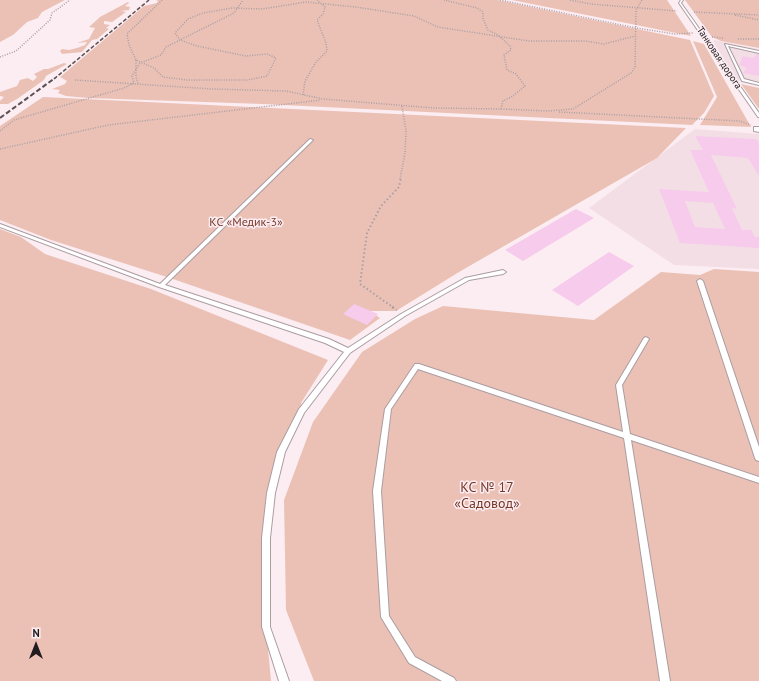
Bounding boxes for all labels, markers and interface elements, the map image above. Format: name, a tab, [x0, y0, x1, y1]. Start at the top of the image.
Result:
street label: Танковая дорога	[694, 25, 744, 91]
park label: КС «Медик-3»	[209, 216, 283, 230]
park label: КС № 17 «Садовод»	[454, 480, 520, 512]
north arrow	[16, 625, 56, 665]
text: N	[32, 626, 40, 640]

